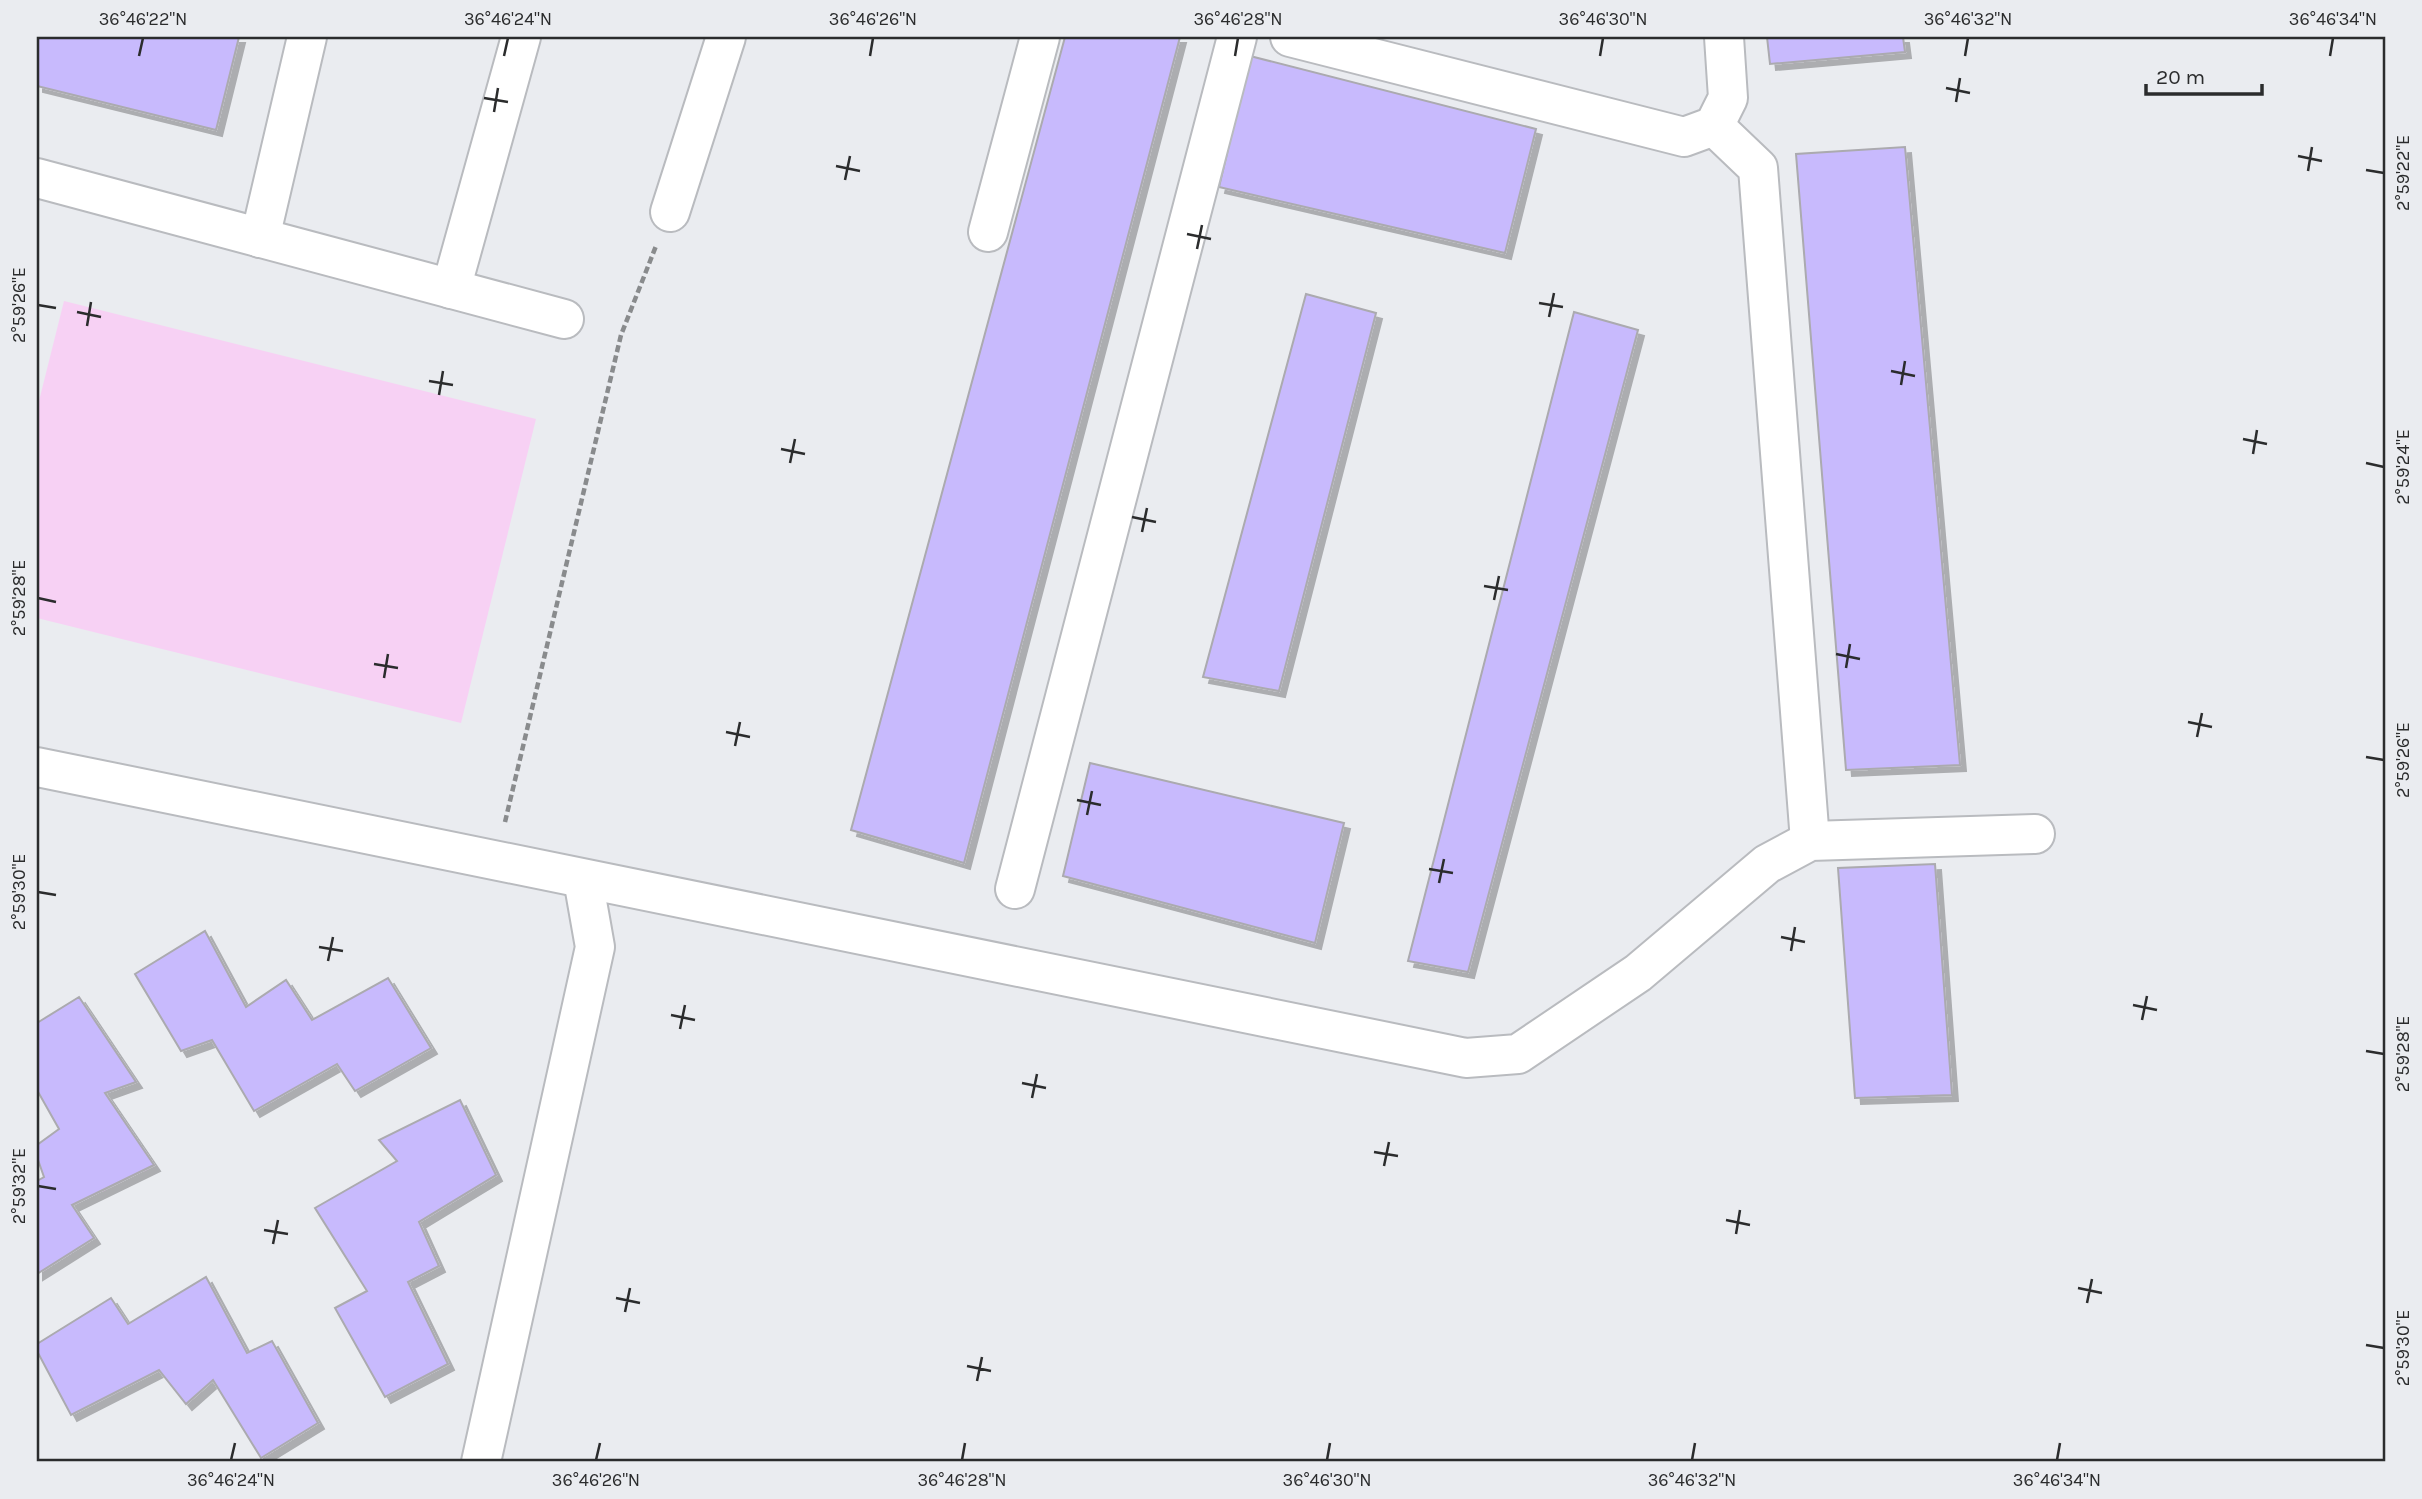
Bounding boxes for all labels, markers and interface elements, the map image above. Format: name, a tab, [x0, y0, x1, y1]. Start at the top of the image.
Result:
text: 36°46'22"N	[99, 8, 187, 30]
text: 36°46'24"N	[464, 8, 552, 30]
text: 36°46'26"N	[829, 8, 917, 30]
text: 36°46'28"N	[1193, 8, 1283, 30]
text: 36°46'30"N	[1559, 8, 1647, 30]
text: 36°46'32"N	[1924, 8, 2012, 30]
text: 36°46'34"N	[2289, 8, 2377, 30]
scale bar	[2146, 52, 2261, 96]
text: 20 m	[2156, 65, 2205, 89]
text: 2°59'22"E	[2392, 135, 2414, 211]
text: 2°59'26"E	[8, 267, 30, 343]
text: 2°59'24"E	[2392, 429, 2414, 505]
text: 2°59'28"E	[8, 560, 30, 636]
text: 2°59'26"E	[2392, 722, 2414, 798]
text: 2°59'30"E	[8, 854, 30, 930]
text: 2°59'28"E	[2392, 1016, 2414, 1092]
text: 2°59'32"E	[8, 1148, 30, 1224]
text: 2°59'30"E	[2392, 1310, 2414, 1386]
text: 36°46'24"N	[187, 1469, 275, 1491]
text: 36°46'26"N	[552, 1469, 640, 1491]
text: 36°46'28"N	[917, 1469, 1007, 1491]
text: 36°46'30"N	[1283, 1469, 1371, 1491]
text: 36°46'32"N	[1648, 1469, 1736, 1491]
text: 36°46'34"N	[2013, 1469, 2101, 1491]

